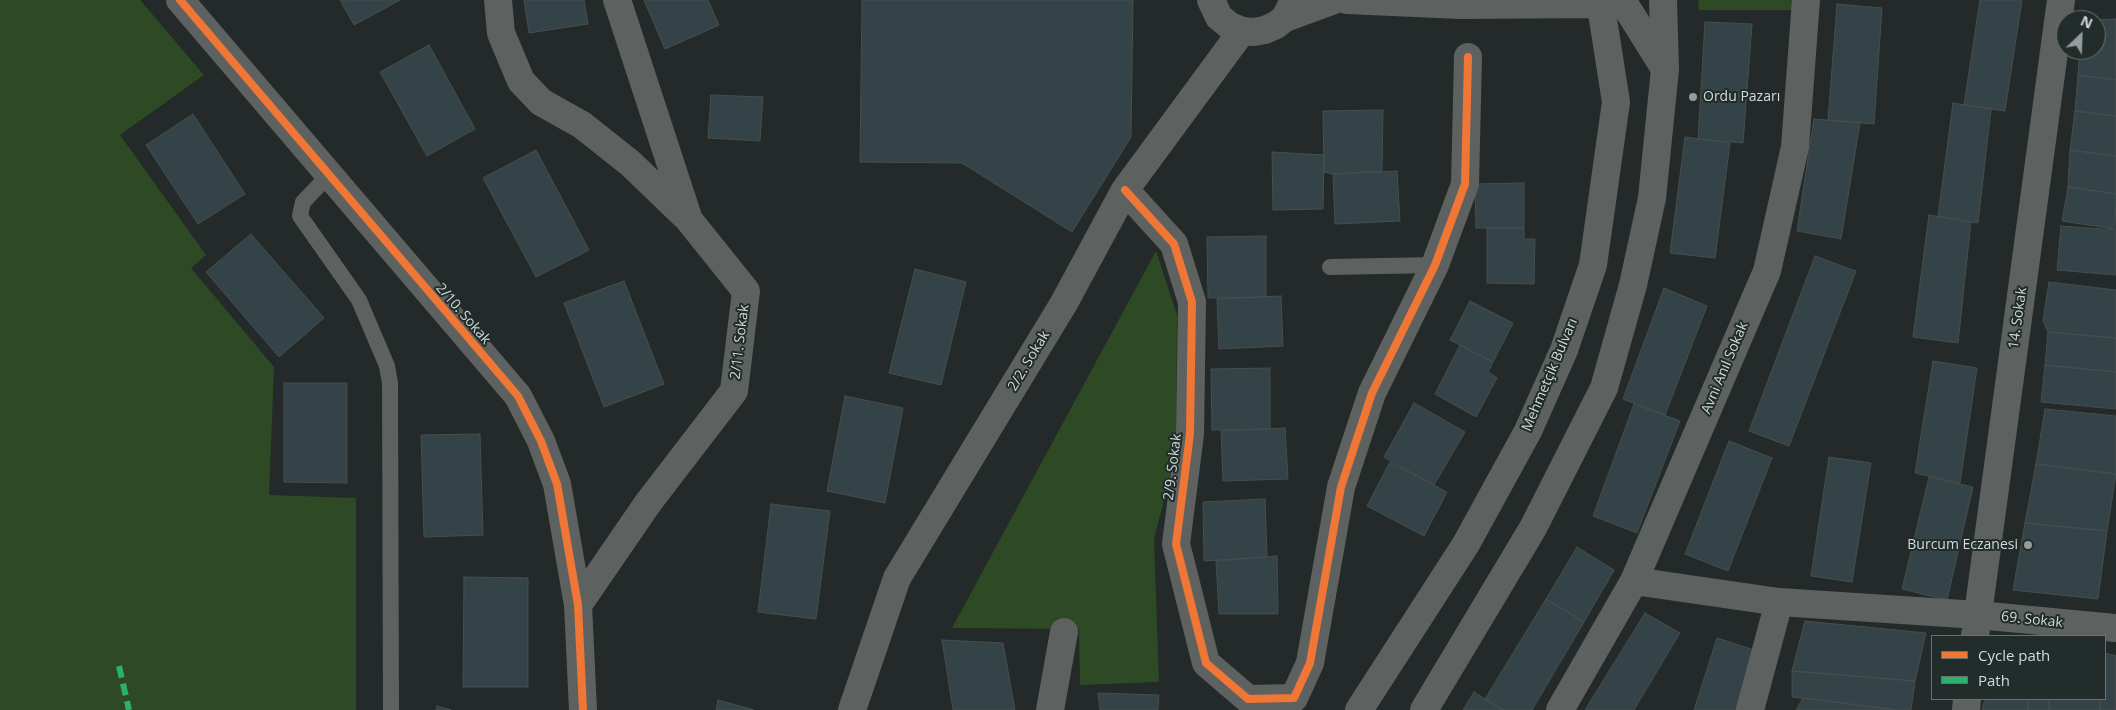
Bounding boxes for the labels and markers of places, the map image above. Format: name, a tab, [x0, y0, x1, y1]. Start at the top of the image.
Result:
place label: Ordu Pazarı	[1703, 89, 1780, 105]
marker: Ordu Pazarı	[1687, 91, 1699, 103]
place label: Burcum Eczanesi	[1907, 537, 2018, 553]
marker: Burcum Eczanesi	[2022, 539, 2034, 551]

